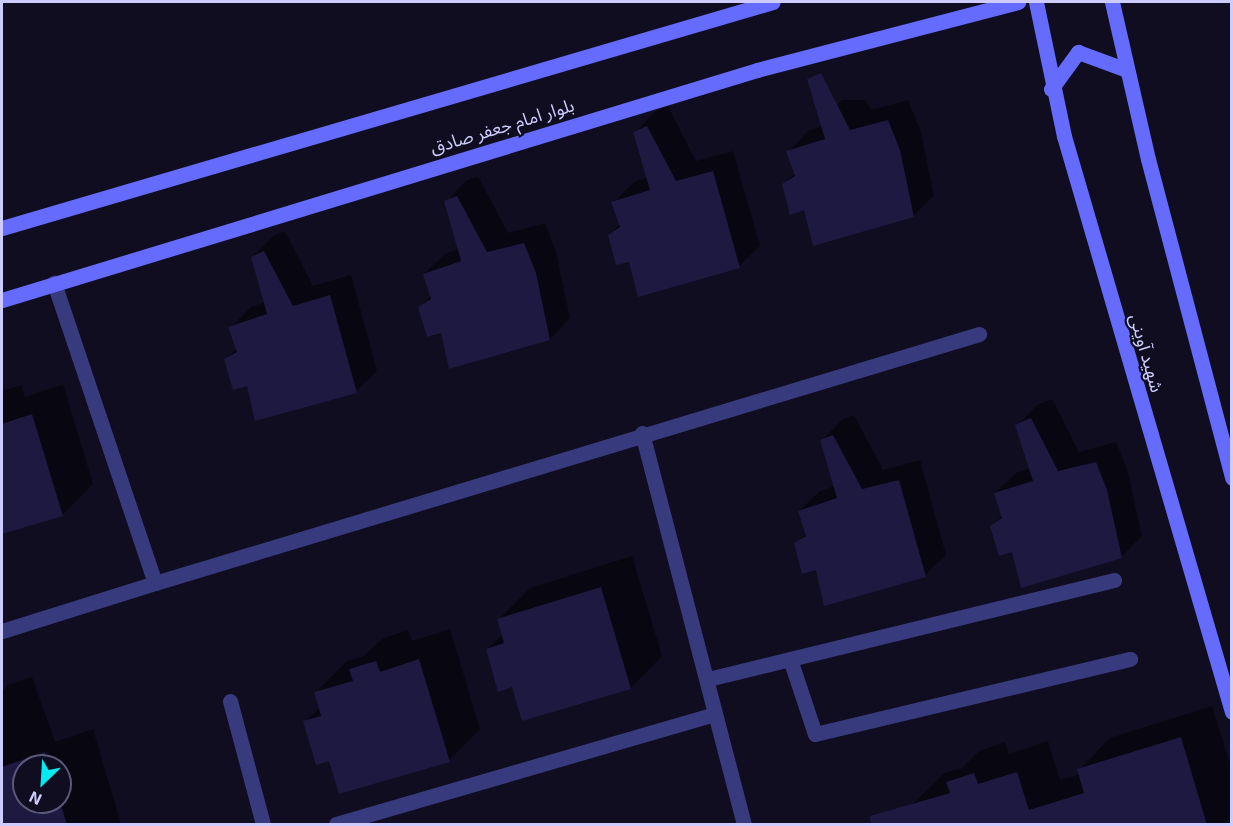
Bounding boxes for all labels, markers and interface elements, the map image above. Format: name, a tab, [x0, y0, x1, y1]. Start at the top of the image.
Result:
street label: بلوار امام جعفر صادق	[427, 94, 577, 158]
street label: شهید آوینی	[1126, 311, 1168, 395]
north arrow	[12, 754, 72, 814]
text: N	[26, 788, 44, 810]

